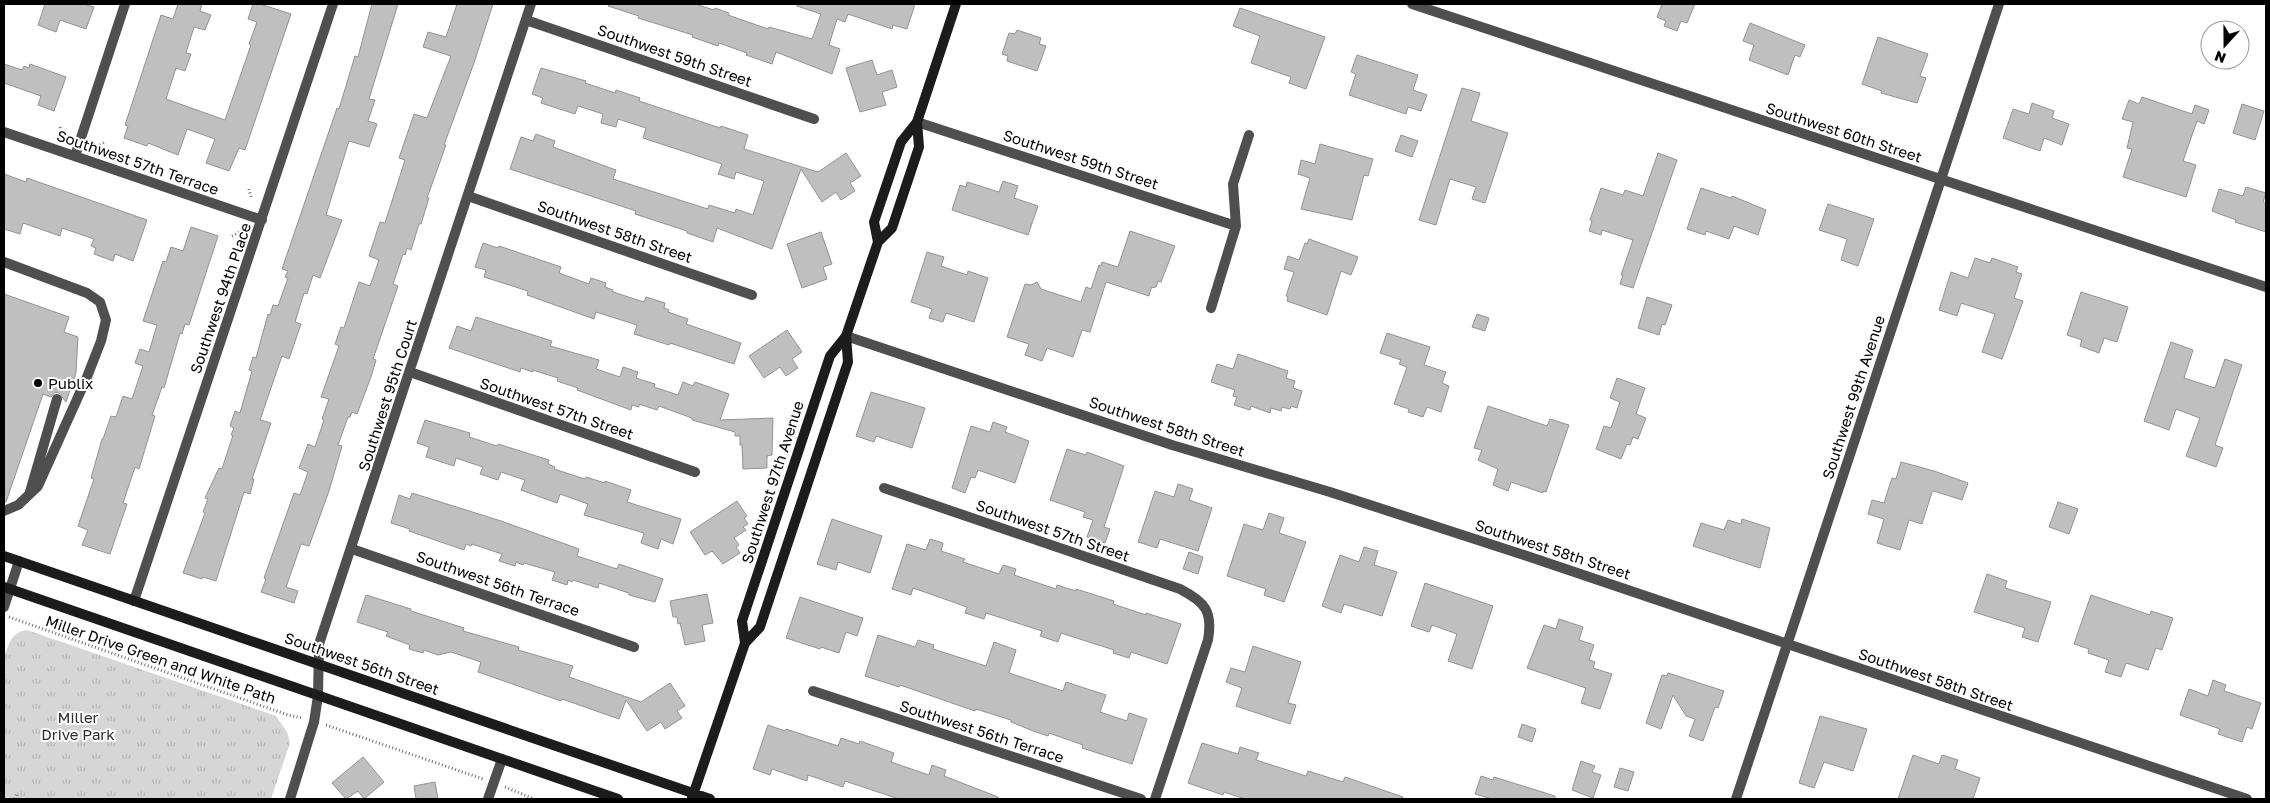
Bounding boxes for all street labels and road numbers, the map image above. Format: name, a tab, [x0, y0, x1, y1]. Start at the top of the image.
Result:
street label: Southwest 59th Street	[595, 20, 755, 90]
street label: Southwest 60th Street	[1764, 98, 1924, 166]
street label: Southwest 59th Street	[1001, 125, 1161, 193]
street label: Southwest 57th Terrace	[55, 126, 222, 198]
street label: Southwest 58th Street	[535, 196, 695, 266]
street label: Southwest 94th Place	[186, 220, 254, 376]
street label: Southwest 99th Avenue	[1818, 313, 1888, 481]
street label: Southwest 95th Court	[354, 317, 420, 473]
street label: Southwest 57th Street	[478, 373, 636, 443]
street label: Southwest 58th Street	[1087, 392, 1247, 460]
street label: Southwest 97th Avenue	[737, 398, 807, 566]
street label: Southwest 57th Street	[974, 495, 1132, 565]
street label: Southwest 58th Street	[1473, 515, 1633, 583]
street label: Southwest 56th Terrace	[414, 547, 582, 620]
street label: Miller Drive Green and White Path	[44, 611, 278, 707]
street label: Southwest 56th Street	[282, 628, 442, 698]
street label: Southwest 58th Street	[1856, 644, 2016, 714]
street label: Southwest 56th Terrace	[898, 696, 1067, 766]

